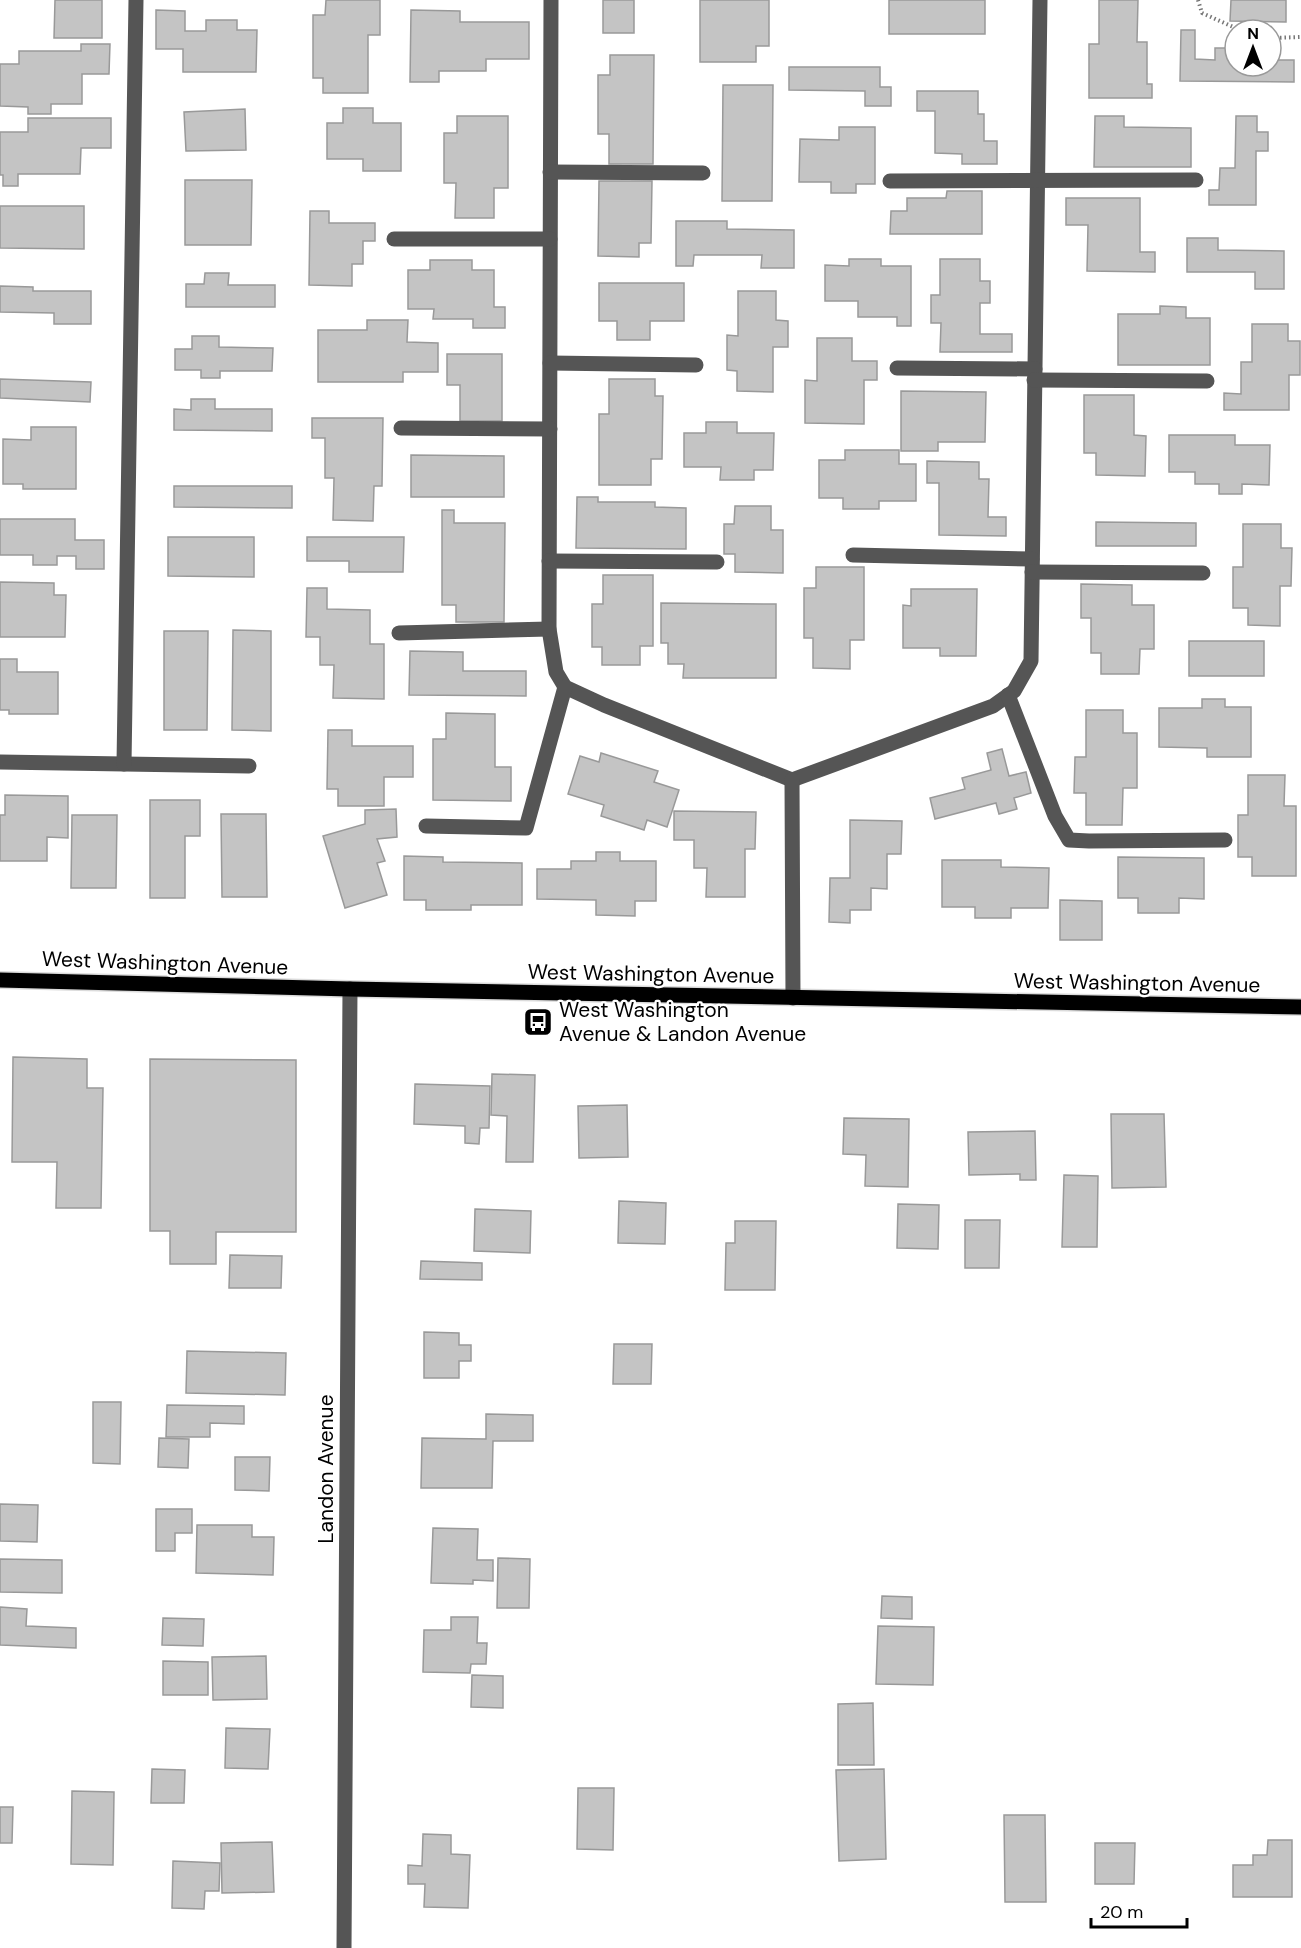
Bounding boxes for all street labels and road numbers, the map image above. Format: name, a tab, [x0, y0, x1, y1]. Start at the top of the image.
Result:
street label: West Washington Avenue	[41, 945, 289, 981]
street label: West Washington Avenue	[527, 958, 775, 990]
street label: West Washington Avenue	[1013, 967, 1261, 999]
street label: Landon Avenue	[312, 1394, 340, 1544]

